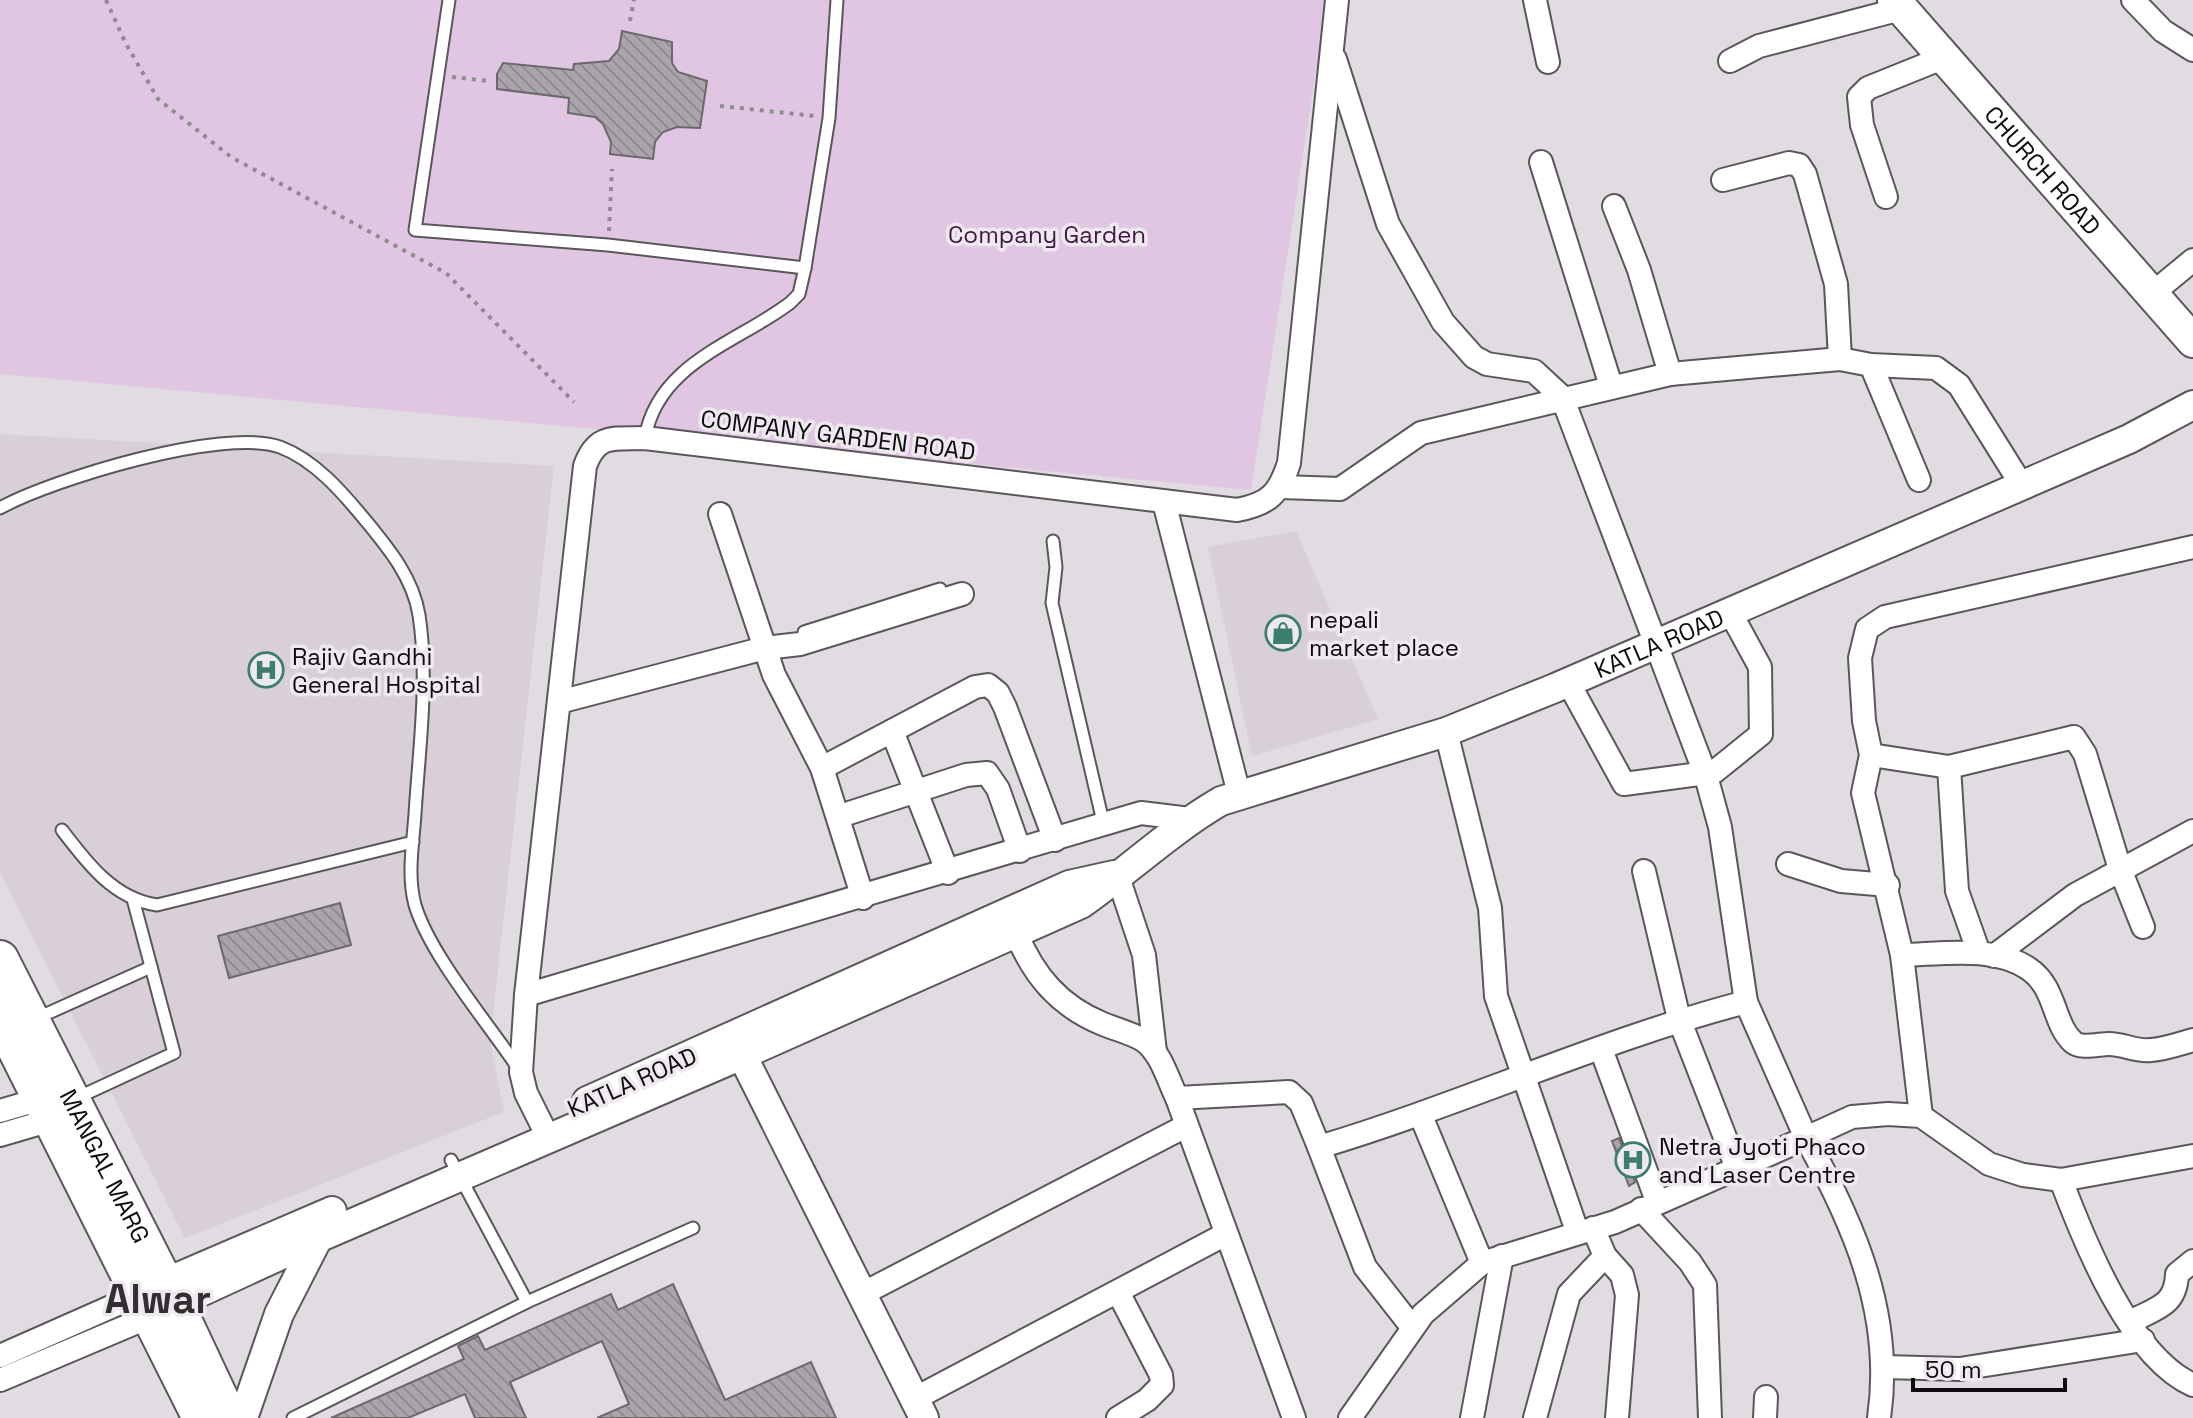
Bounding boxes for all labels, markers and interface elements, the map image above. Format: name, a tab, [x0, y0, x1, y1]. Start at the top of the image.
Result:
street label: CHURCH ROAD	[1978, 99, 2108, 241]
park label: Company Garden	[948, 219, 1146, 250]
street label: COMPANY GARDEN ROAD	[699, 403, 977, 467]
street label: KATLA ROAD	[1589, 601, 1728, 685]
place label: nepali market place	[1309, 604, 1459, 663]
shop icon: nepali market place	[1264, 614, 1302, 652]
place label: Rajiv Gandhi General Hospital	[292, 641, 481, 700]
hospital icon: Rajiv Gandhi General Hospital	[247, 651, 285, 689]
street label: KATLA ROAD	[563, 1040, 701, 1124]
street label: MANGAL MARG	[53, 1084, 157, 1248]
place label: Netra Jyoti Phaco and Laser Centre	[1659, 1131, 1866, 1190]
hospital icon: Netra Jyoti Phaco and Laser Centre	[1614, 1141, 1652, 1179]
district label: Alwar	[105, 1274, 211, 1325]
scale bar	[1913, 1342, 2065, 1392]
text: 50 m	[1925, 1354, 1982, 1385]

